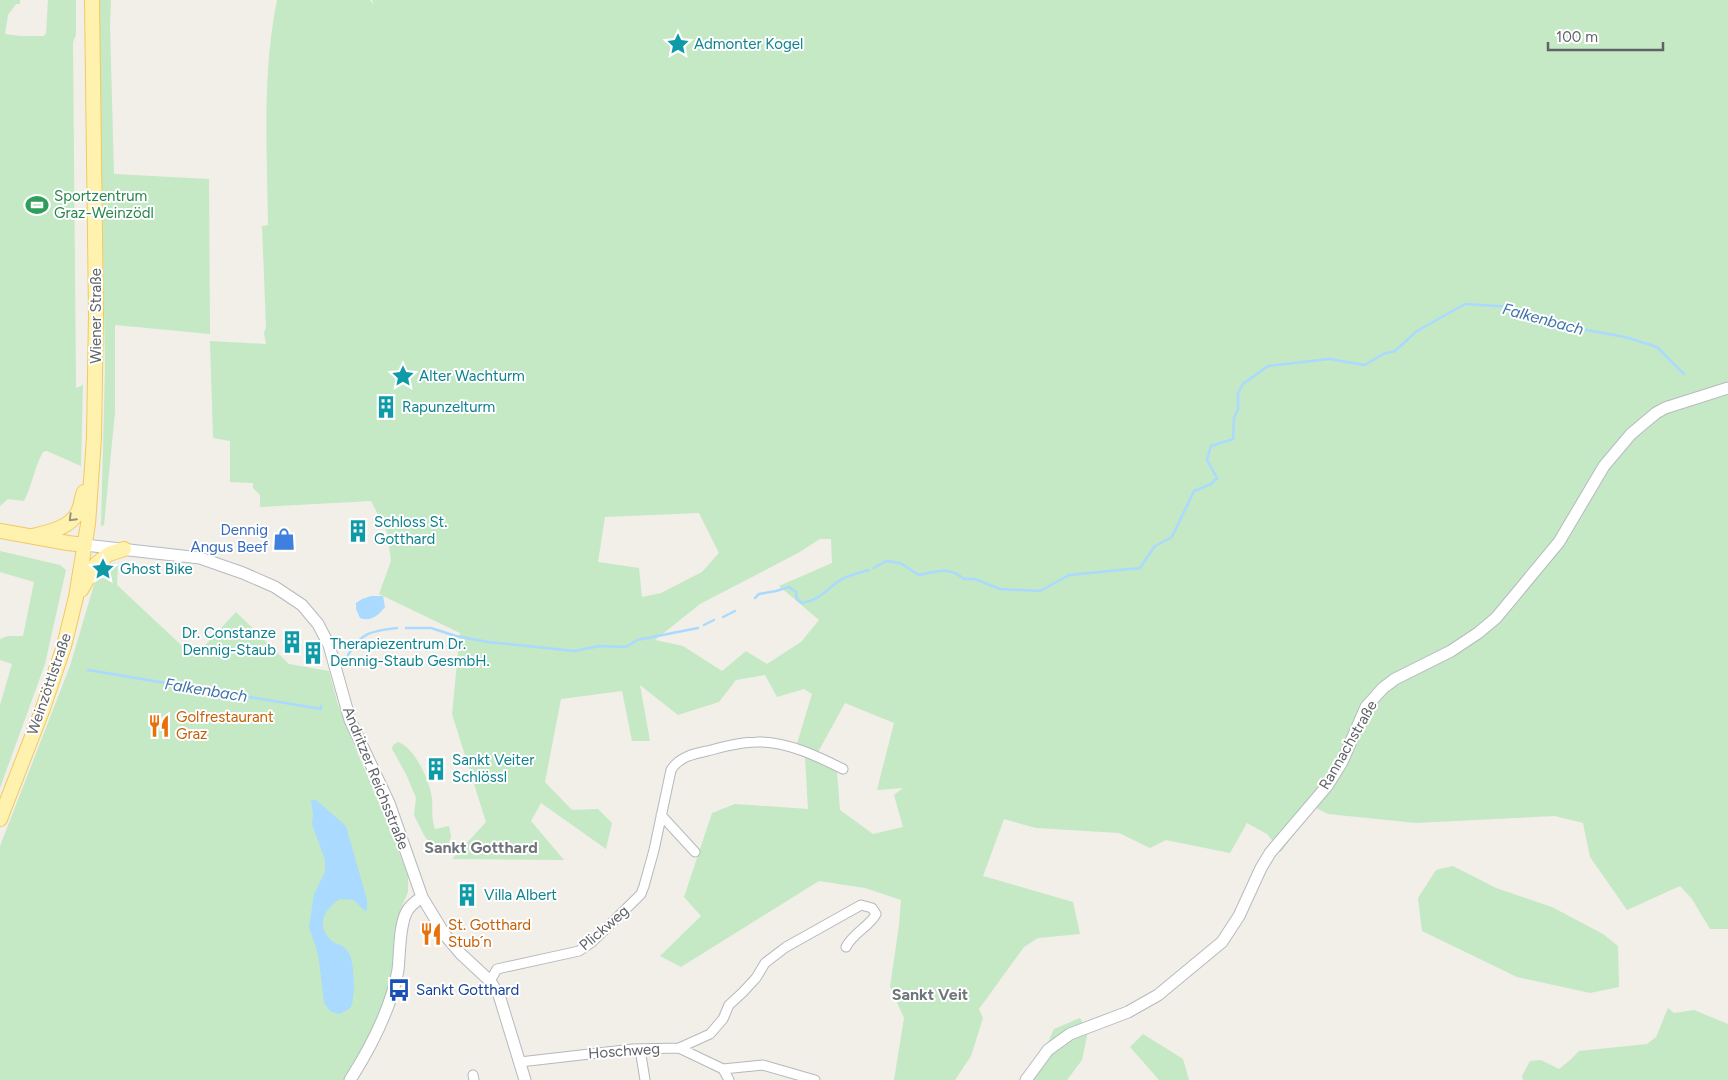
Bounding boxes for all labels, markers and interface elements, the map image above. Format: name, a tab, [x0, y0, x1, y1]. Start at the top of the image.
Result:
scale bar	[1548, 20, 1663, 52]
text: 100 m	[1556, 28, 1598, 46]
place icon: Admonter Kogel	[665, 31, 691, 57]
place label: Admonter Kogel	[694, 35, 803, 53]
place label: Sportzentrum Graz-Weinzödl	[54, 187, 154, 222]
sports icon: Sportzentrum Graz-Weinzödl	[24, 192, 50, 218]
street label: Wiener Straße	[87, 268, 105, 364]
water label: Falkenbach	[1500, 299, 1586, 339]
place icon: Alter Wachturm	[390, 363, 416, 389]
place label: Alter Wachturm	[419, 367, 525, 385]
building icon: Rapunzelturm	[373, 394, 399, 420]
place label: Rapunzelturm	[402, 398, 495, 416]
one-way arrow	[69, 512, 78, 521]
place label: Schloss St. Gotthard	[374, 513, 447, 548]
building icon: Schloss St. Gotthard	[345, 518, 371, 544]
place label: Dennig Angus Beef	[191, 521, 268, 556]
shop icon: Dennig Angus Beef	[271, 526, 297, 552]
place icon: Ghost Bike	[90, 556, 116, 582]
place label: Ghost Bike	[120, 560, 193, 578]
place label: Dr. Constanze Dennig-Staub	[182, 624, 276, 659]
building icon: Dr. Constanze Dennig-Staub	[279, 629, 305, 655]
street label: Weinzöttlstraße	[23, 631, 75, 737]
place label: Therapiezentrum Dr. Dennig-Staub GesmbH.	[330, 635, 490, 670]
building icon: Therapiezentrum Dr. Dennig-Staub GesmbH.	[300, 640, 326, 666]
water label: Falkenbach	[163, 674, 249, 706]
street label: Rannachstraße	[1315, 697, 1381, 793]
street label: Andritzer Reichsstraße	[339, 704, 413, 852]
place label: Golfrestaurant Graz	[176, 708, 274, 743]
restaurant icon: Golfrestaurant Graz	[146, 713, 172, 739]
place label: Sankt Veiter Schlössl	[452, 751, 534, 786]
building icon: Sankt Veiter Schlössl	[423, 756, 449, 782]
district label: Sankt Gotthard	[424, 838, 538, 857]
building icon: Villa Albert	[454, 882, 480, 908]
place label: Villa Albert	[484, 886, 557, 904]
street label: Plickweg	[576, 902, 632, 954]
place label: St. Gotthard Stub´n	[448, 916, 531, 951]
restaurant icon: St. Gotthard Stub´n	[418, 921, 444, 947]
bus stop icon: Sankt Gotthard	[386, 977, 412, 1003]
place label: Sankt Gotthard	[416, 981, 519, 999]
district label: Sankt Veit	[892, 985, 968, 1004]
street label: Hoschweg	[587, 1040, 661, 1062]

